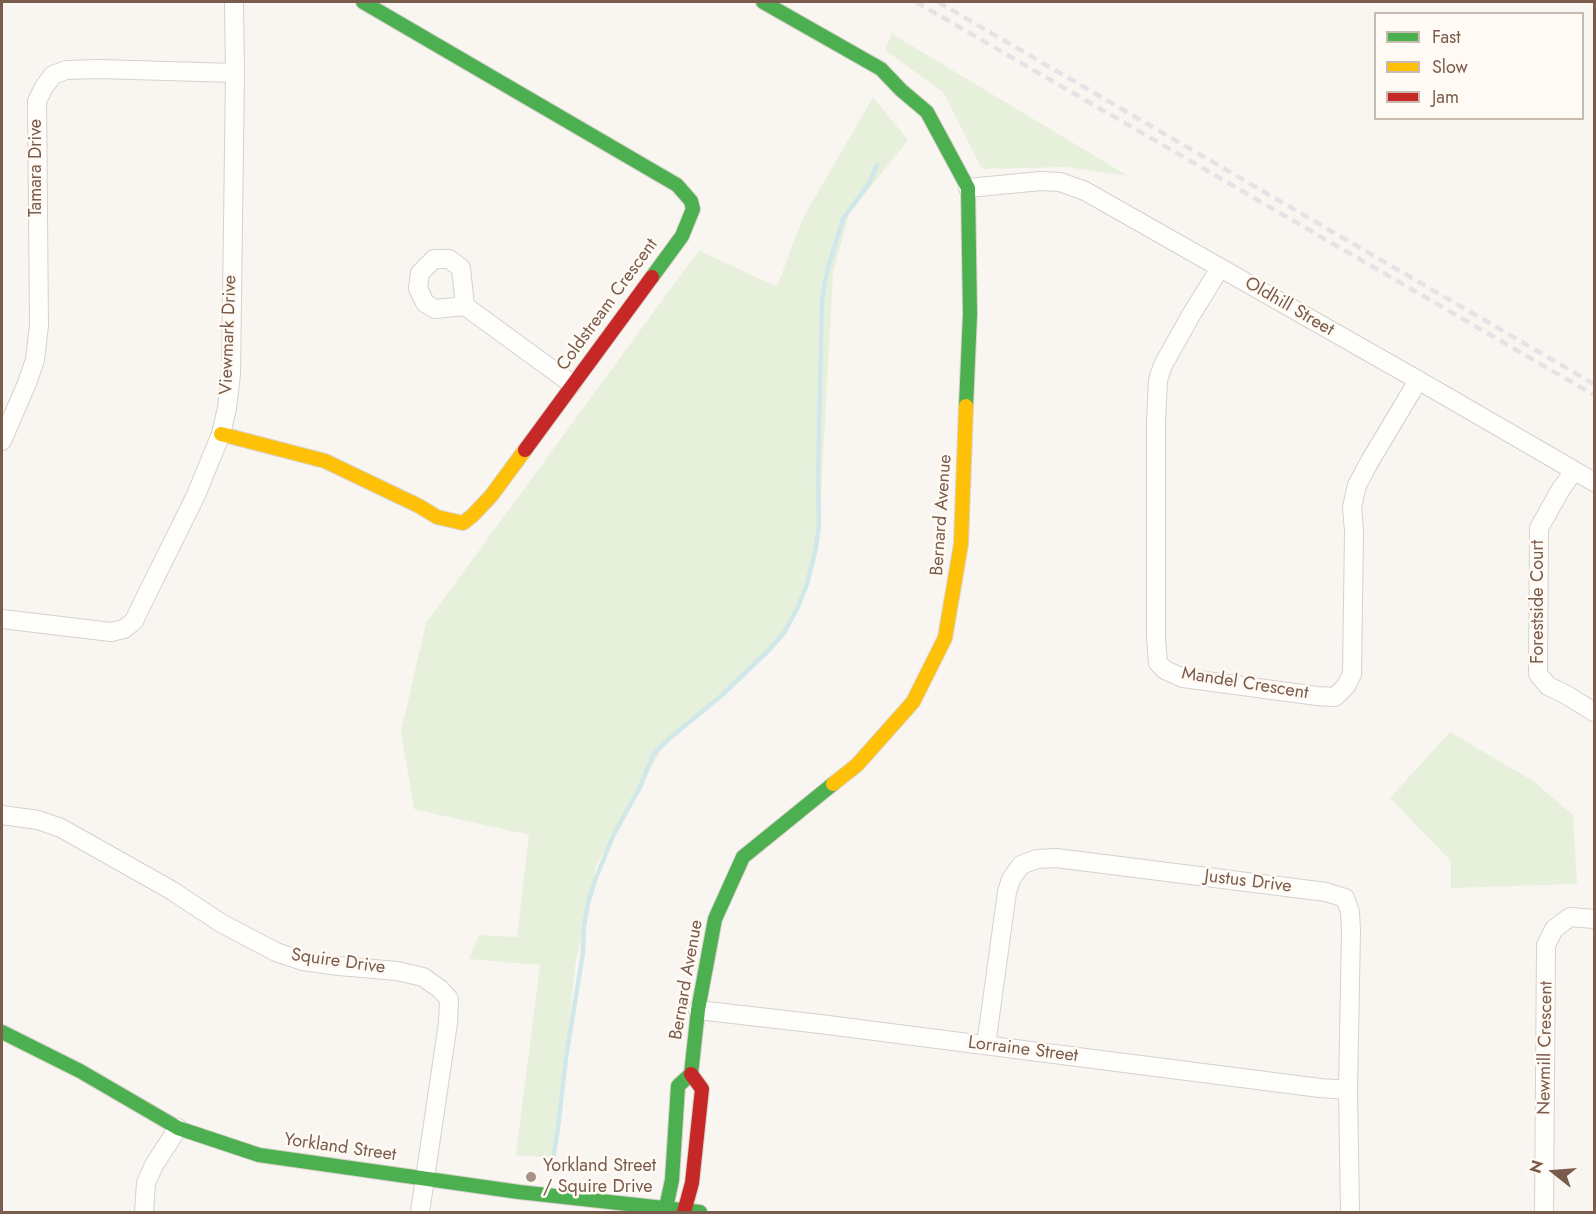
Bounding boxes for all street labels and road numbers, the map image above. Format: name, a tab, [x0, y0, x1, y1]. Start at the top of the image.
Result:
street label: Tamara Drive	[26, 119, 48, 217]
street label: Coldstream Crescent	[553, 235, 663, 375]
street label: Oldhill Street	[1241, 273, 1337, 341]
street label: Viewmark Drive	[216, 275, 242, 395]
street label: Bernard Avenue	[927, 454, 957, 576]
street label: Forestside Court	[1528, 540, 1550, 664]
street label: Mandel Crescent	[1180, 663, 1310, 705]
street label: Justus Drive	[1203, 866, 1293, 898]
street label: Bernard Avenue	[666, 918, 708, 1042]
street label: Squire Drive	[290, 945, 386, 979]
street label: Newmill Crescent	[1534, 981, 1558, 1115]
street label: Lorraine Street	[967, 1033, 1079, 1067]
street label: Yorkland Street	[283, 1129, 397, 1167]

